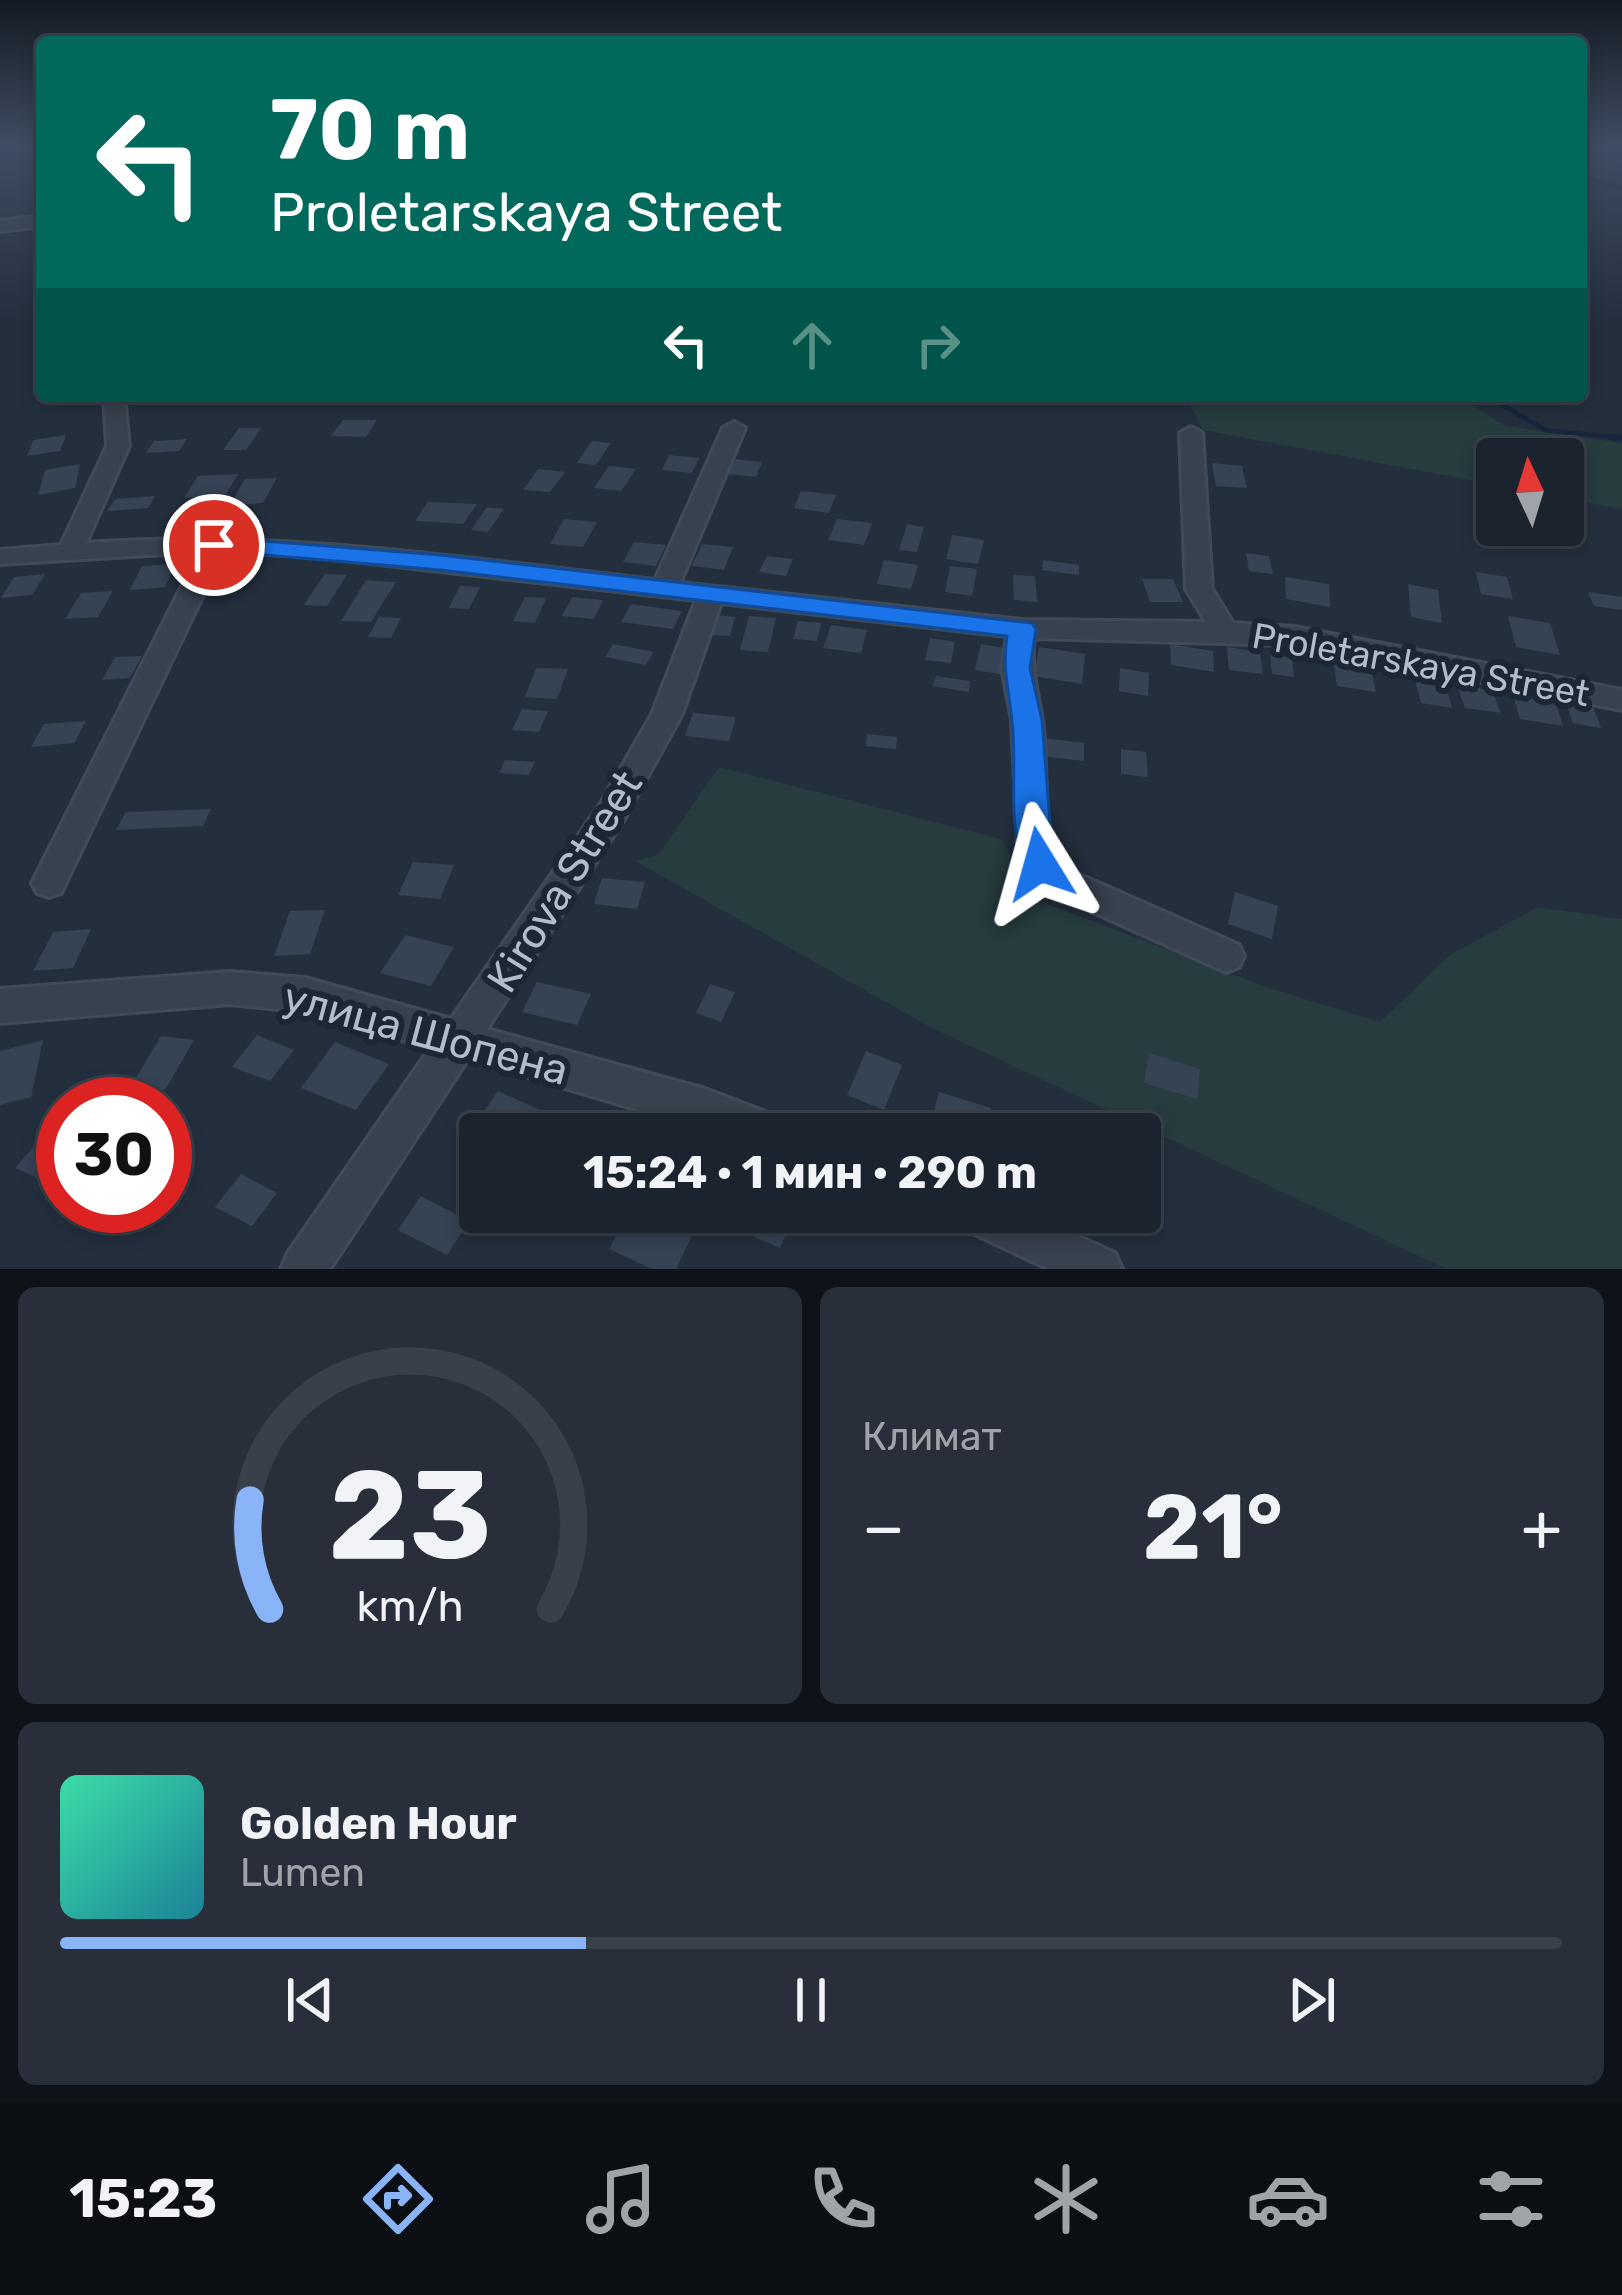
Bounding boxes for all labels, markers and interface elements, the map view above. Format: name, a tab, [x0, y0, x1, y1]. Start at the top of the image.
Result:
text: 70 m	[270, 80, 470, 180]
icon: left	[72, 84, 228, 240]
text: Proletarskaya Street	[270, 181, 782, 245]
icon: left	[653, 312, 719, 378]
icon: ahead	[779, 312, 845, 378]
icon: right	[905, 312, 971, 378]
north arrow	[1476, 438, 1584, 546]
map controls	[1476, 438, 1584, 546]
pin	[163, 494, 265, 596]
icon: arrive	[181, 512, 247, 578]
street label: Proletarskaya Street	[1249, 614, 1593, 715]
street label: Kirova Street	[477, 762, 653, 1001]
position arrow	[977, 801, 1103, 927]
street label: улица Шопена	[278, 972, 574, 1096]
speed limit sign: 30	[36, 1077, 192, 1233]
text: 15:24 · 1 мин · 290 m	[583, 1146, 1037, 1199]
text: Климат	[862, 1414, 1001, 1460]
text: 23	[328, 1441, 492, 1589]
text: 21°	[1143, 1474, 1283, 1581]
text: −	[862, 1488, 905, 1567]
text: +	[1521, 1488, 1562, 1567]
text: km/h	[356, 1580, 464, 1631]
text: Golden Hour	[240, 1797, 517, 1850]
text: Lumen	[240, 1850, 365, 1896]
icon: previous	[277, 1967, 343, 2033]
icon: pause	[778, 1967, 844, 2033]
icon: next	[1279, 1967, 1345, 2033]
icon: directions	[356, 2157, 440, 2241]
icon: music	[579, 2157, 663, 2241]
icon: phone	[801, 2157, 885, 2241]
icon: climate	[1024, 2157, 1108, 2241]
icon: car	[1246, 2157, 1330, 2241]
icon: filters	[1469, 2157, 1553, 2241]
text: 15:23	[69, 2167, 217, 2231]

